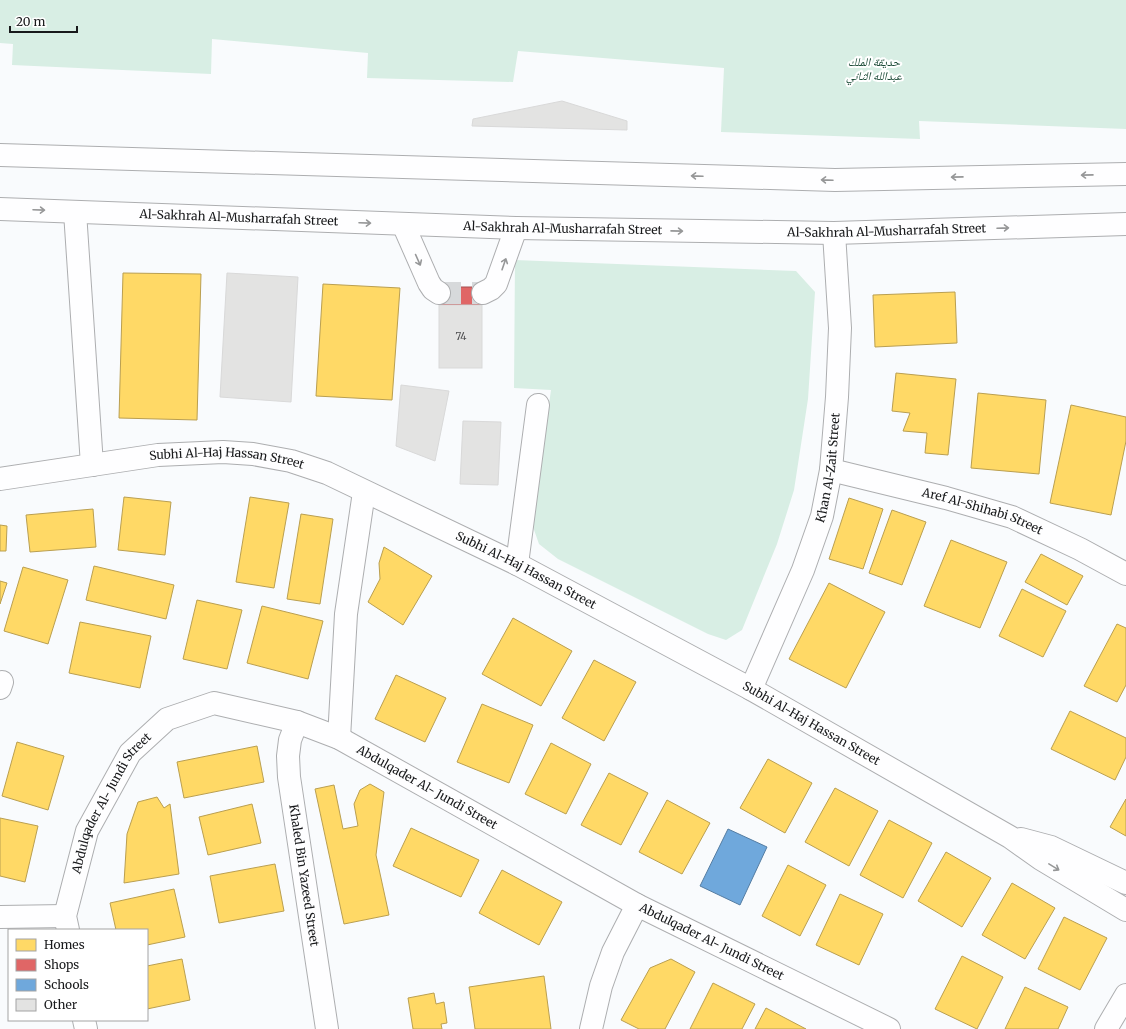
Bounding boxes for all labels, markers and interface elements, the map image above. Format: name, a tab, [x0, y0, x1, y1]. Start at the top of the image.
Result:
scale bar	[10, 8, 77, 34]
text: 20 m	[16, 14, 45, 29]
park label: حديقة الملك عبدالله الثاني	[846, 54, 903, 86]
one-way arrow	[1081, 171, 1094, 179]
one-way arrow	[691, 172, 704, 179]
one-way arrow	[951, 174, 964, 181]
one-way arrow	[821, 176, 834, 183]
street label: Al-Sakhrah Al-Musharrafah Street	[138, 206, 339, 228]
one-way arrow	[32, 207, 45, 214]
street label: Al-Sakhrah Al-Musharrafah Street	[462, 218, 663, 237]
one-way arrow	[358, 219, 371, 226]
street label: Al-Sakhrah Al-Musharrafah Street	[786, 220, 987, 240]
one-way arrow	[996, 224, 1009, 232]
one-way arrow	[670, 227, 683, 235]
one-way arrow	[415, 253, 423, 265]
one-way arrow	[500, 258, 508, 270]
house number: 74	[456, 330, 467, 343]
street label: Khan Al-Zait Street	[812, 412, 843, 525]
street label: Subhi Al-Haj Hassan Street	[148, 444, 306, 472]
street label: Aref Al-Shihabi Street	[920, 484, 1046, 538]
street label: Subhi Al-Haj Hassan Street	[453, 528, 599, 612]
street label: Subhi Al-Haj Hassan Street	[740, 678, 883, 768]
street label: Abdulqader Al- Jundi Street	[68, 729, 154, 876]
street label: Abdulqader Al- Jundi Street	[353, 741, 500, 832]
street label: Khaled Bin Yazeed Street	[286, 803, 322, 948]
one-way arrow	[1048, 863, 1060, 871]
street label: Abdulqader Al- Jundi Street	[636, 899, 787, 983]
legend	[8, 929, 148, 1021]
text: Homes	[44, 937, 85, 952]
text: Shops	[44, 957, 79, 972]
text: Schools	[44, 977, 89, 992]
text: Other	[44, 997, 78, 1012]

